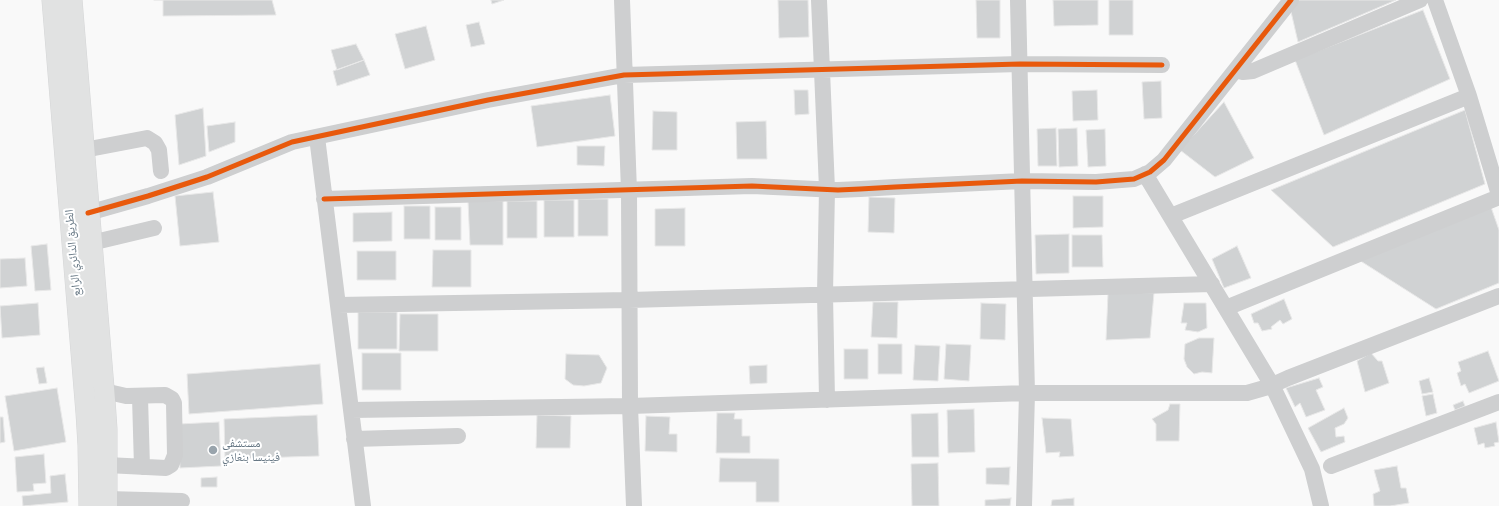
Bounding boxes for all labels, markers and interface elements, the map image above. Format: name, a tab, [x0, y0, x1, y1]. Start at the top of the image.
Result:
street label: الطريق الدائري الرابع	[62, 209, 84, 297]
place label: مستشفى فينيسا بنغازي	[222, 436, 280, 464]
marker: مستشفى فينيسا بنغازي	[207, 444, 219, 456]

